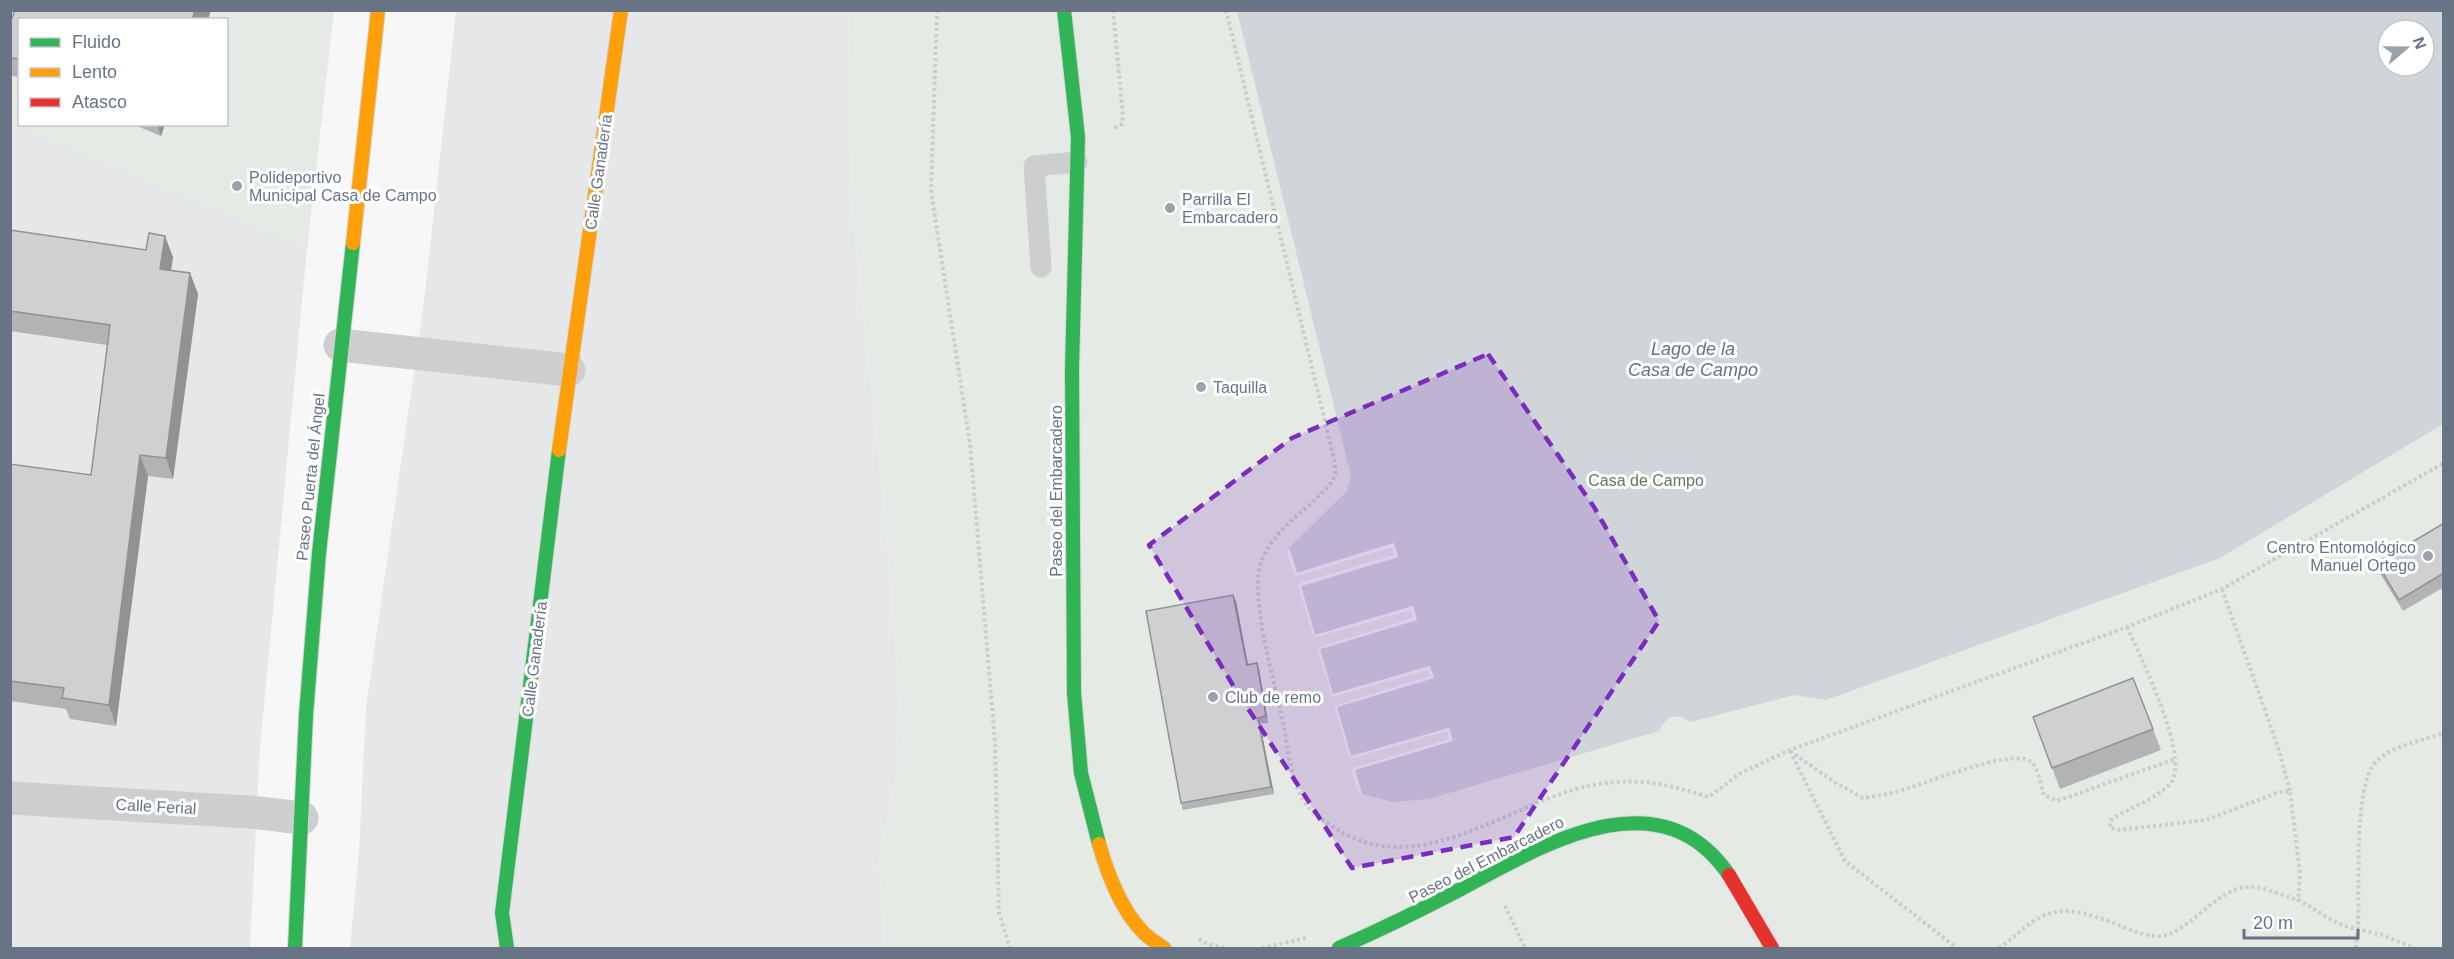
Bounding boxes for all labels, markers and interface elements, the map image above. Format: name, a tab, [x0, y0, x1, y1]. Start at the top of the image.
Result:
legend	[18, 18, 228, 126]
north arrow	[2376, 18, 2436, 78]
text: Fluido	[72, 32, 121, 52]
text: N	[2410, 35, 2430, 51]
text: Lento	[72, 62, 117, 82]
text: Atasco	[72, 92, 127, 112]
street label: Calle Ganadería	[582, 113, 615, 231]
place label: Polideportivo Municipal Casa de Campo	[249, 169, 437, 204]
marker: Polideportivo Municipal Casa de Campo	[230, 179, 244, 193]
place label: Parrilla El Embarcadero	[1182, 191, 1278, 226]
marker: Parrilla El Embarcadero	[1163, 201, 1177, 215]
water label: Lago de la Casa de Campo	[1628, 339, 1758, 380]
place label: Taquilla	[1213, 379, 1267, 396]
marker: Taquilla	[1194, 380, 1208, 394]
street label: Paseo Puerta del Ángel	[292, 392, 328, 562]
street label: Paseo del Embarcadero	[1048, 405, 1065, 577]
park label: Casa de Campo	[1588, 472, 1704, 489]
place label: Centro Entomológico Manuel Ortego	[2267, 539, 2416, 574]
marker: Centro Entomológico Manuel Ortego	[2421, 549, 2435, 563]
street label: Calle Ganadería	[519, 600, 550, 718]
place label: Club de remo	[1225, 689, 1321, 706]
marker: Club de remo	[1206, 690, 1220, 704]
street label: Calle Ferial	[115, 796, 197, 817]
street label: Paseo del Embarcadero	[1406, 813, 1567, 906]
scale bar	[2244, 902, 2358, 940]
text: 20 m	[2253, 913, 2293, 933]

